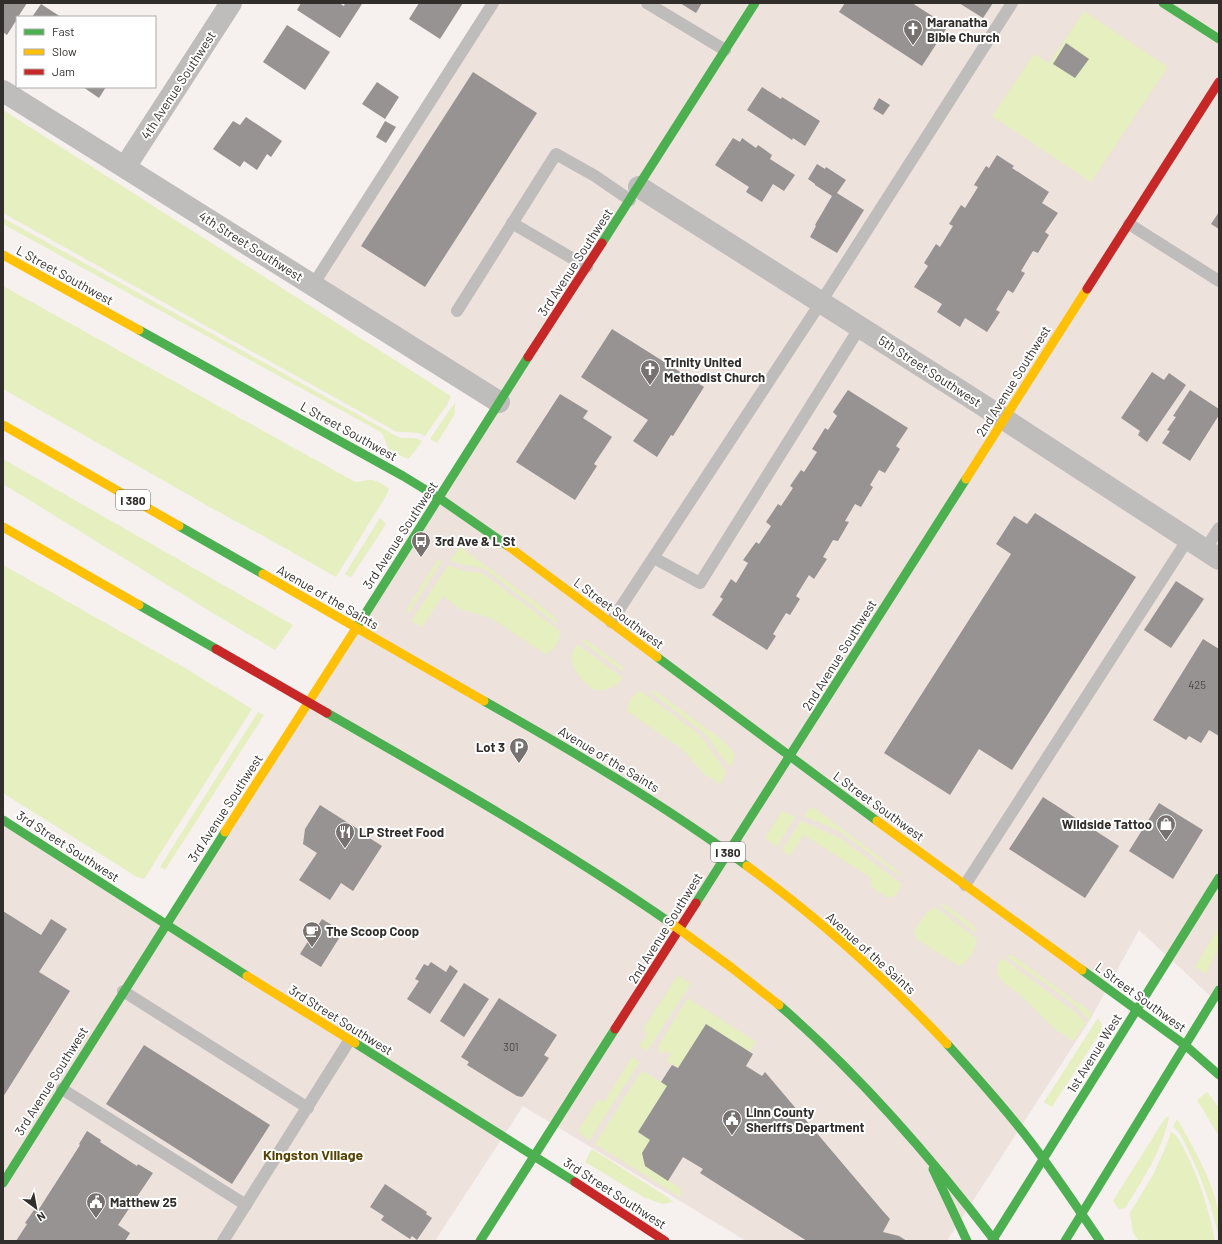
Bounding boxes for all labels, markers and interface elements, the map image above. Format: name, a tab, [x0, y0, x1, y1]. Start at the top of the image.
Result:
place label: Maranatha Bible Church	[927, 14, 1000, 45]
legend	[16, 16, 156, 88]
church icon: Maranatha Bible Church	[902, 18, 924, 46]
text: Fast	[52, 24, 75, 38]
street label: 4th Avenue Southwest	[137, 28, 219, 142]
text: Slow	[52, 44, 77, 58]
text: Jam	[52, 64, 75, 78]
street label: 3rd Avenue Southwest	[534, 205, 616, 319]
street label: 4th Street Southwest	[196, 207, 306, 285]
street label: L Street Southwest	[14, 242, 116, 308]
street label: 2nd Avenue Southwest	[972, 323, 1054, 439]
street label: 5th Street Southwest	[876, 332, 984, 410]
place label: Trinity United Methodist Church	[664, 354, 765, 385]
church icon: Trinity United Methodist Church	[639, 358, 661, 386]
street label: L Street Southwest	[298, 398, 400, 464]
street label: 3rd Avenue Southwest	[359, 478, 441, 592]
road number: I 380	[116, 490, 150, 510]
bus stop icon: 3rd Ave & L St	[410, 530, 432, 558]
place label: 3rd Ave & L St	[435, 533, 515, 549]
street label: Avenue of the Saints	[274, 561, 382, 633]
street label: L Street Southwest	[571, 574, 667, 652]
street label: 2nd Avenue Southwest	[798, 597, 880, 713]
house number: 425	[1188, 678, 1206, 691]
street label: Avenue of the Saints	[556, 723, 662, 795]
parking icon: Lot 3	[508, 736, 530, 764]
place label: Lot 3	[476, 739, 505, 755]
street label: 3rd Avenue Southwest	[184, 751, 266, 865]
street label: L Street Southwest	[830, 768, 928, 844]
street label: 3rd Street Southwest	[14, 807, 122, 885]
shop icon: Wildside Tattoo	[1155, 813, 1177, 841]
place label: Wildside Tattoo	[1062, 816, 1152, 832]
restaurant icon: LP Street Food	[334, 821, 356, 849]
place label: LP Street Food	[359, 824, 444, 840]
road number: I 380	[711, 842, 745, 862]
street label: 2nd Avenue Southwest	[624, 870, 706, 986]
street label: Avenue of the Saints	[823, 909, 919, 997]
cafe icon: The Scoop Coop	[301, 920, 323, 948]
place label: The Scoop Coop	[326, 923, 419, 939]
street label: L Street Southwest	[1092, 959, 1190, 1035]
street label: 3rd Street Southwest	[286, 982, 396, 1058]
street label: 1st Avenue West	[1063, 1010, 1125, 1096]
street label: 3rd Avenue Southwest	[11, 1024, 91, 1138]
house number: 301	[503, 1040, 519, 1053]
place label: Linn County Sheriffs Department	[746, 1104, 865, 1135]
public building icon: Linn County Sheriffs Department	[721, 1108, 743, 1136]
district label: Kingston Village	[263, 1146, 363, 1163]
street label: 3rd Street Southwest	[561, 1154, 669, 1232]
north arrow	[16, 1188, 56, 1228]
public building icon: Matthew 25	[85, 1191, 107, 1219]
place label: Matthew 25	[110, 1194, 177, 1210]
text: N	[35, 1209, 48, 1224]

